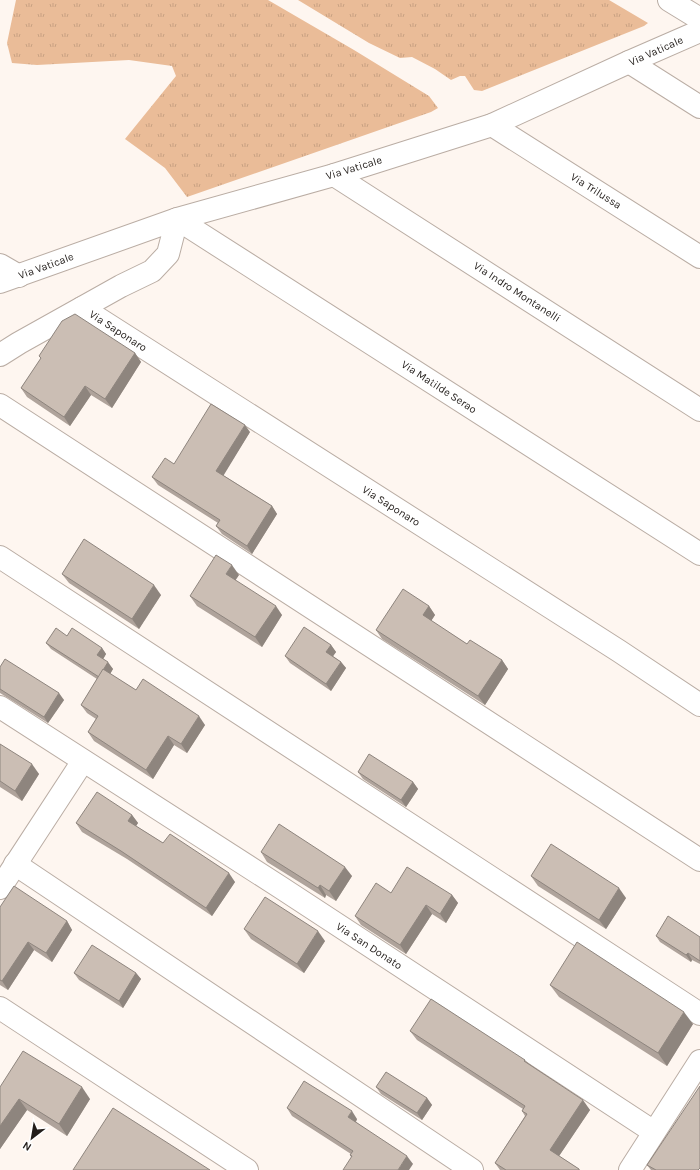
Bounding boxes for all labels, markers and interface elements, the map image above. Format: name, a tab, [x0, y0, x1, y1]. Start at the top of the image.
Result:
street label: Via Vaticale	[627, 33, 685, 69]
street label: Via Vaticale	[324, 153, 384, 183]
street label: Via Trilussa	[568, 170, 624, 212]
street label: Via Vaticale	[17, 250, 76, 282]
street label: Via Indro Montanelli	[471, 259, 563, 325]
street label: Via Saponaro	[87, 308, 149, 354]
street label: Via Matilde Serao	[399, 358, 479, 416]
street label: Via Saponaro	[360, 483, 422, 529]
street label: Via San Donato	[333, 920, 405, 972]
north arrow	[12, 1118, 52, 1158]
text: N	[20, 1139, 34, 1154]

